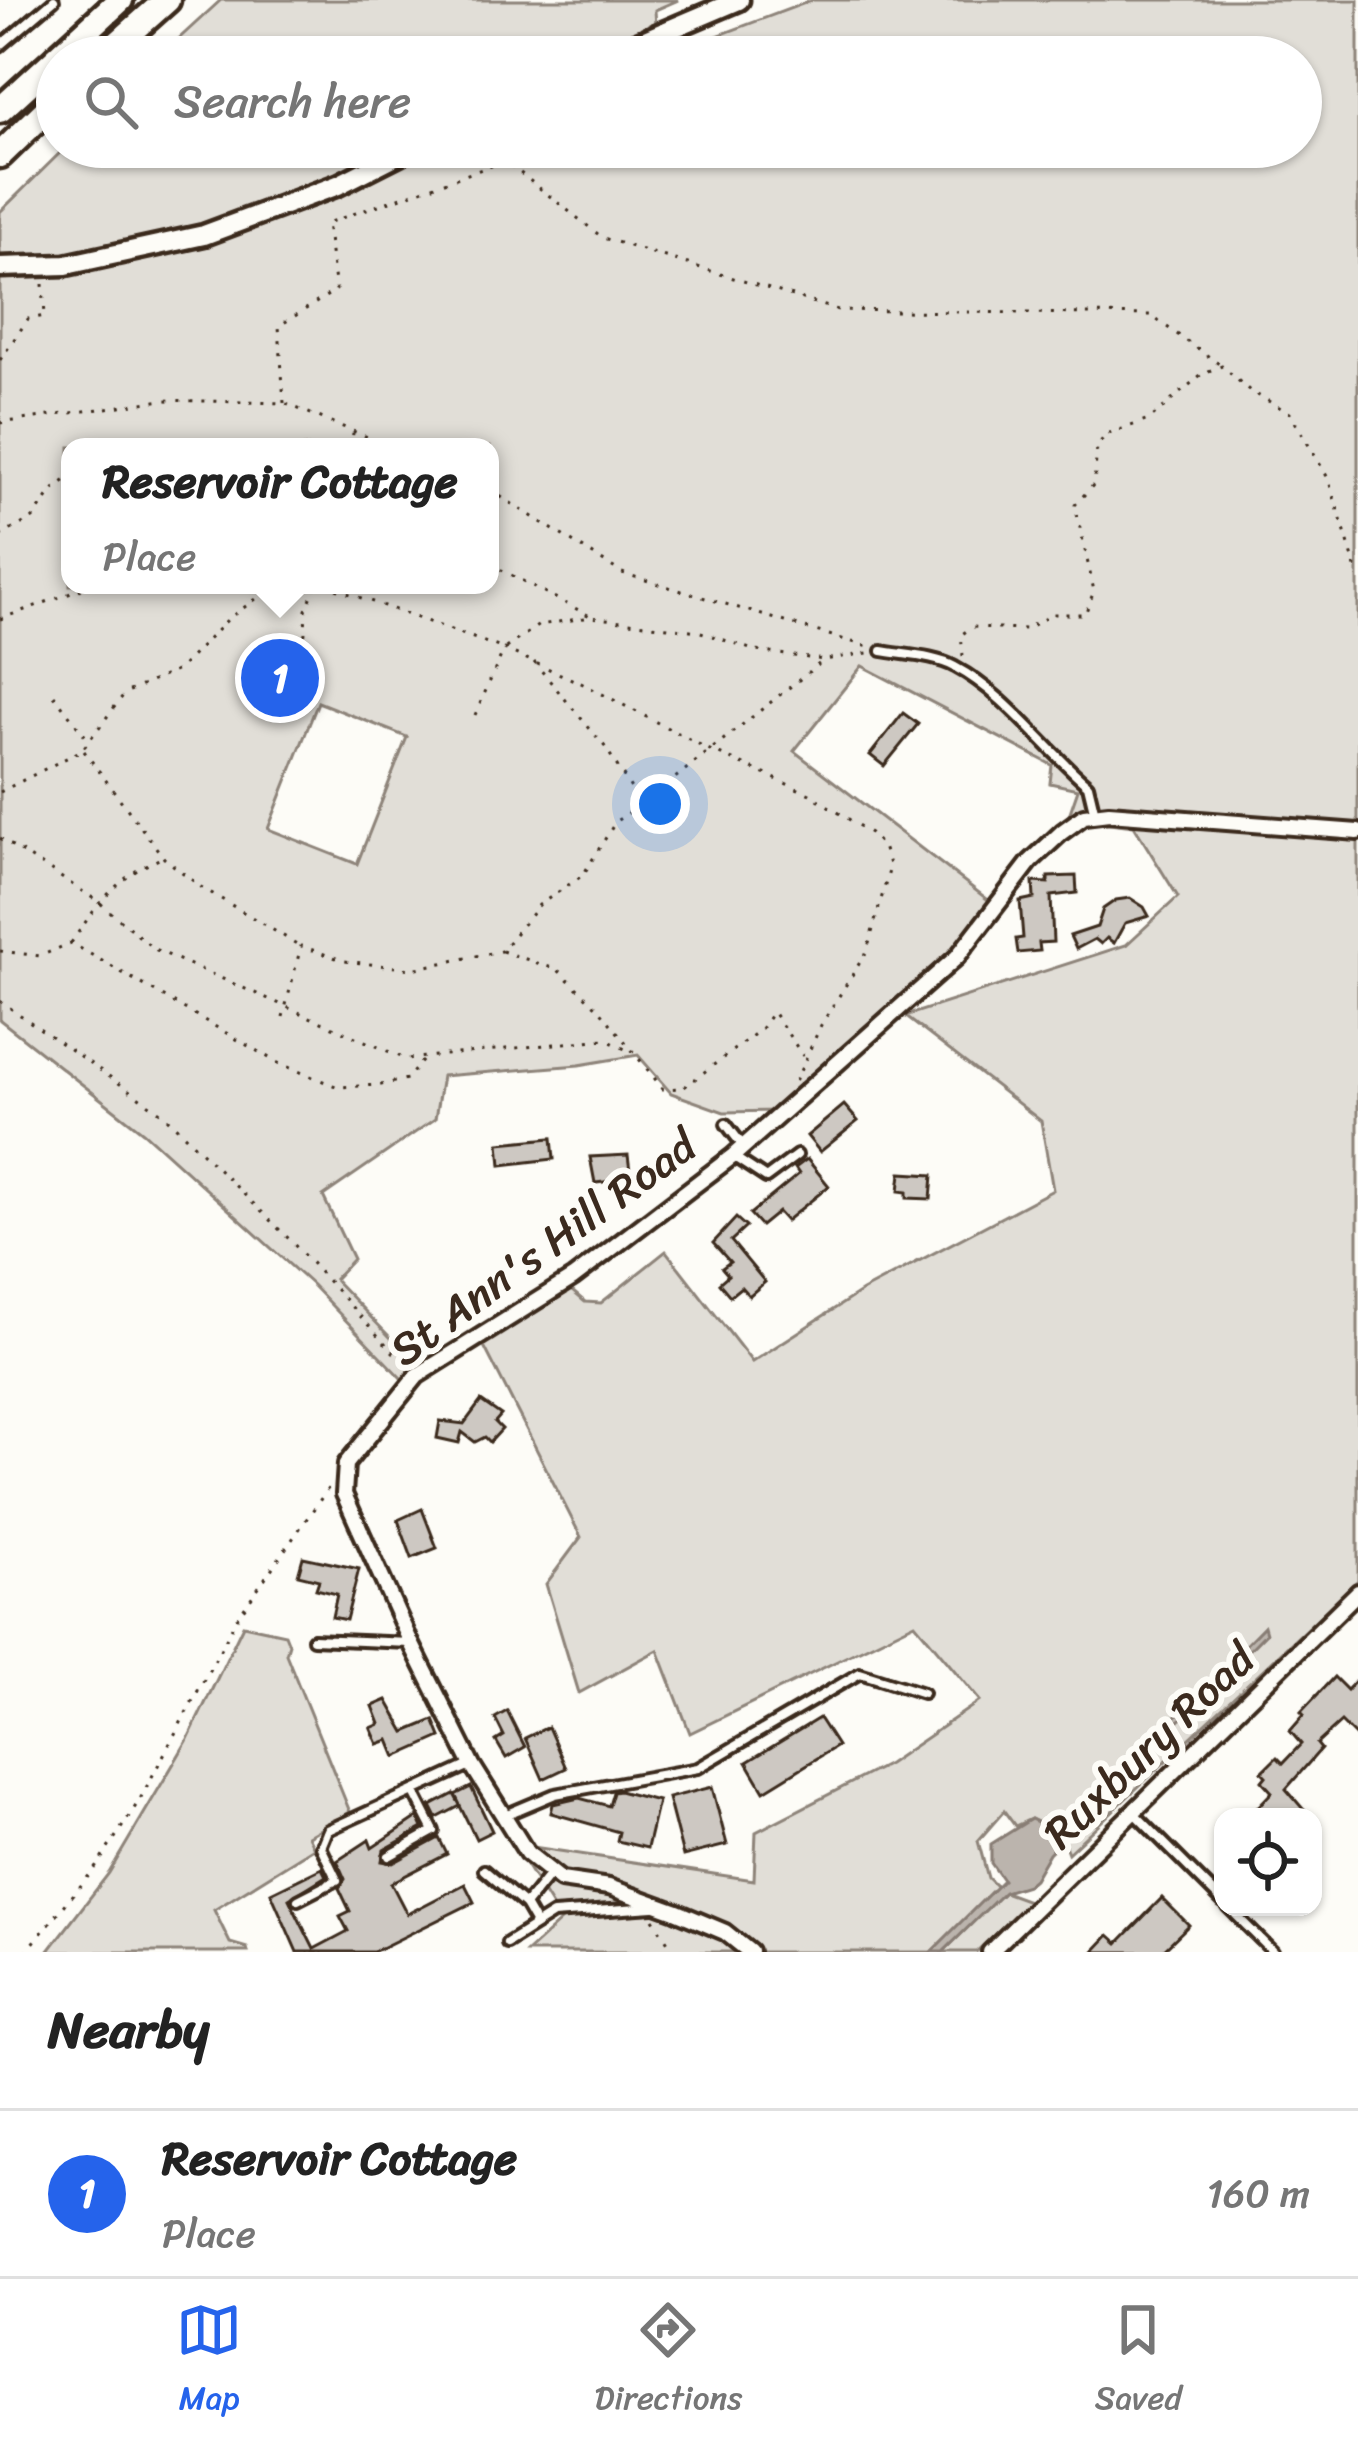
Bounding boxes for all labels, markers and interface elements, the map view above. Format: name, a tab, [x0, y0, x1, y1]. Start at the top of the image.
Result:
search box	[36, 36, 1322, 168]
text: Search here	[174, 62, 411, 142]
icon: search	[78, 69, 144, 135]
popup	[61, 438, 499, 594]
text: Reservoir Cottage	[102, 442, 458, 522]
text: Place	[102, 522, 196, 591]
pin: 1	[241, 633, 319, 723]
your location	[630, 774, 690, 834]
street label: St Ann's Hill Road	[372, 1106, 717, 1388]
street label: Ruxbury Road	[1023, 1620, 1277, 1869]
map controls	[1214, 1808, 1322, 1916]
button: locate	[1214, 1808, 1322, 1916]
text: Nearby	[48, 1985, 209, 2075]
text: Reservoir Cottage	[162, 2119, 517, 2199]
text: 1	[79, 2159, 95, 2228]
text: 160 m	[1206, 2159, 1310, 2228]
text: Place	[162, 2199, 256, 2268]
tab: Map	[176, 2297, 242, 2427]
tab: Directions	[595, 2297, 742, 2427]
tab: Saved	[1095, 2297, 1182, 2427]

